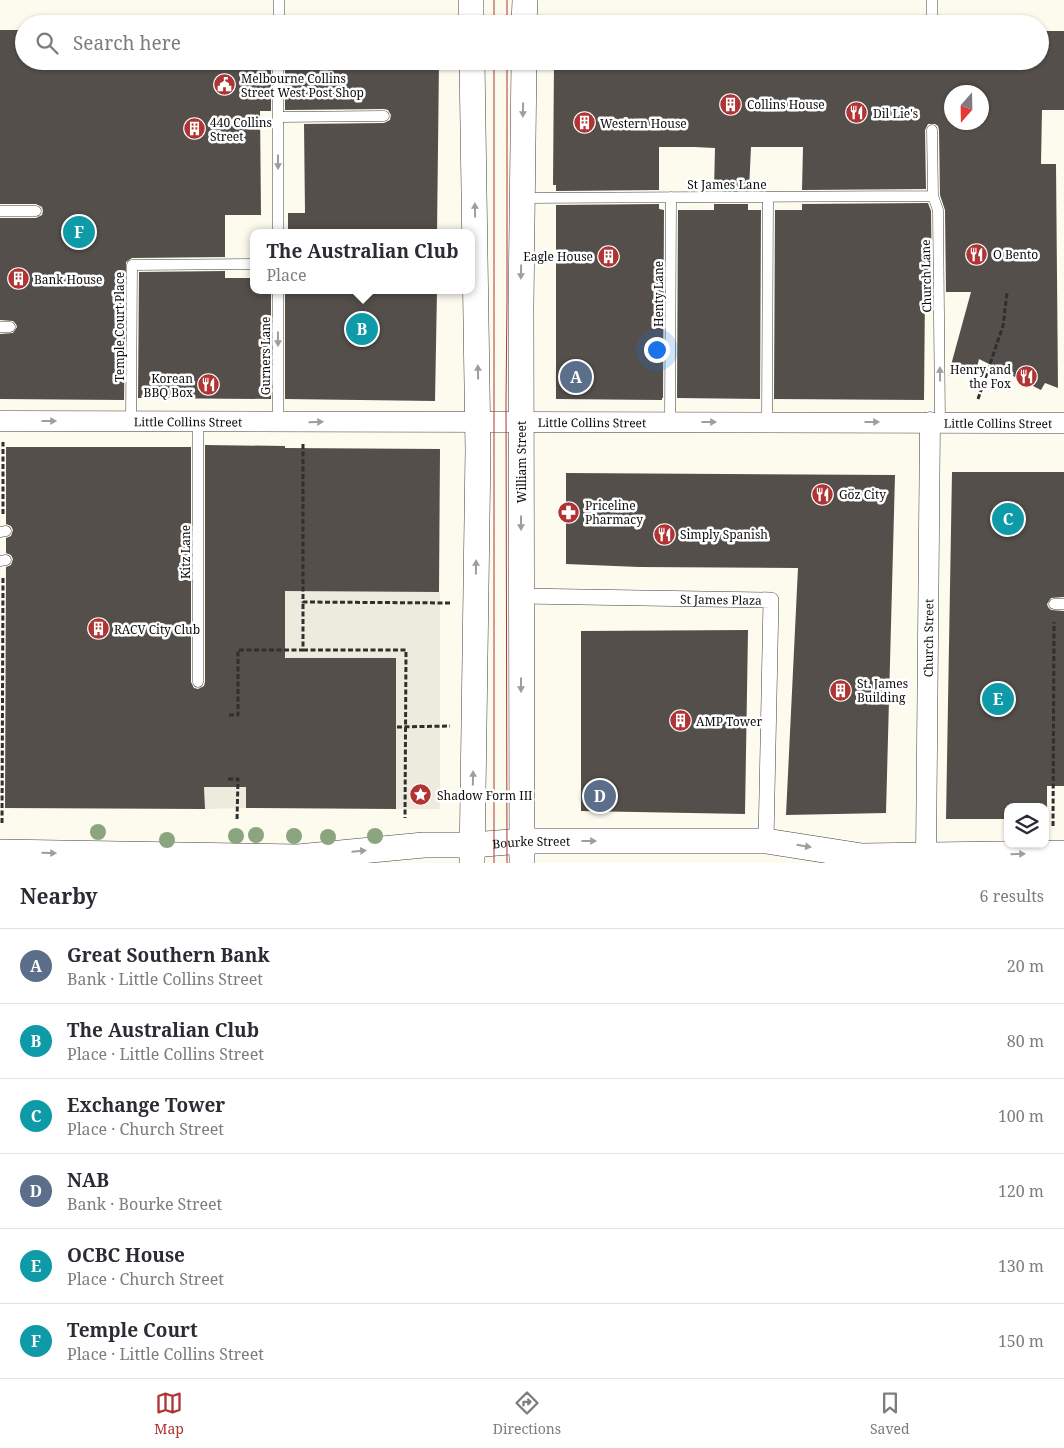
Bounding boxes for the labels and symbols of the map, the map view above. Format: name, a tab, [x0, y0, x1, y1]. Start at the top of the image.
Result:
place label: Melbourne Collins Street West Post Shop	[241, 70, 364, 101]
public building icon: Melbourne Collins Street West Post Shop	[213, 73, 237, 97]
north arrow	[944, 85, 989, 130]
building icon: Collins House	[719, 92, 743, 116]
place label: Collins House	[747, 96, 825, 113]
restaurant icon: Dil Lie's	[845, 101, 869, 125]
one-way arrow	[519, 102, 527, 118]
place label: Dil Lie's	[873, 105, 918, 122]
building icon: Western House	[572, 111, 596, 135]
place label: 440 Collins Street	[210, 114, 272, 145]
place label: Western House	[600, 115, 687, 132]
building icon: 440 Collins Street	[182, 117, 206, 141]
one-way arrow	[274, 155, 282, 171]
street label: St James Lane	[687, 176, 767, 193]
one-way arrow	[470, 202, 478, 218]
pin: F	[63, 213, 95, 251]
street label: Church Lane	[917, 239, 935, 313]
restaurant icon: O Bento	[965, 242, 989, 266]
building icon: Eagle House	[597, 244, 621, 268]
place label: O Bento	[993, 246, 1038, 263]
place label: Eagle House	[523, 248, 593, 265]
street label: Henty Lane	[650, 261, 667, 327]
one-way arrow	[517, 265, 525, 281]
building icon: Bank House	[6, 267, 30, 291]
place label: Bank House	[34, 271, 102, 288]
street label: Temple Court Place	[111, 272, 128, 382]
pin: B	[346, 310, 378, 348]
street label: Gurners Lane	[257, 317, 274, 395]
one-way arrow	[274, 331, 282, 347]
your location	[644, 337, 670, 363]
pin: A	[560, 358, 592, 396]
place label: Henry and the Fox	[950, 361, 1012, 392]
one-way arrow	[473, 364, 481, 380]
restaurant icon: Henry and the Fox	[1015, 364, 1039, 388]
one-way arrow	[935, 365, 943, 381]
place label: Korean BBQ Box	[144, 370, 193, 401]
restaurant icon: Korean BBQ Box	[197, 373, 221, 397]
street label: Little Collins Street	[134, 413, 242, 430]
street label: Little Collins Street	[538, 414, 646, 431]
street label: Little Collins Street	[944, 414, 1052, 431]
one-way arrow	[41, 417, 57, 425]
one-way arrow	[308, 418, 324, 426]
one-way arrow	[702, 418, 718, 426]
one-way arrow	[864, 418, 880, 426]
street label: William Street	[513, 421, 530, 503]
restaurant icon: Göz City	[811, 482, 835, 506]
place label: Göz City	[839, 486, 886, 503]
place label: Priceline Pharmacy	[585, 497, 643, 528]
pharmacy icon: Priceline Pharmacy	[557, 500, 581, 524]
pin: C	[992, 500, 1024, 538]
one-way arrow	[517, 515, 525, 531]
restaurant icon: Simply Spanish	[652, 522, 676, 546]
street label: Kitz Lane	[177, 525, 194, 579]
place label: Simply Spanish	[680, 526, 768, 543]
one-way arrow	[472, 559, 480, 575]
street label: St James Plaza	[680, 590, 762, 608]
street label: Church Street	[919, 599, 937, 677]
building icon: RACV City Club	[86, 617, 110, 641]
place label: RACV City Club	[114, 621, 200, 638]
place label: St. James Building	[857, 675, 908, 706]
one-way arrow	[517, 678, 525, 694]
building icon: St. James Building	[829, 678, 853, 702]
pin: E	[982, 680, 1014, 718]
building icon: AMP Tower	[668, 709, 692, 733]
place label: AMP Tower	[696, 713, 763, 730]
one-way arrow	[469, 770, 477, 786]
pin: D	[584, 777, 616, 815]
place icon: Shadow Form III	[409, 783, 433, 807]
place label: Shadow Form III	[437, 787, 533, 804]
street label: Bourke Street	[492, 833, 570, 852]
one-way arrow	[581, 837, 597, 845]
one-way arrow	[796, 843, 812, 851]
one-way arrow	[351, 847, 367, 855]
one-way arrow	[41, 849, 57, 857]
one-way arrow	[1010, 850, 1026, 858]

